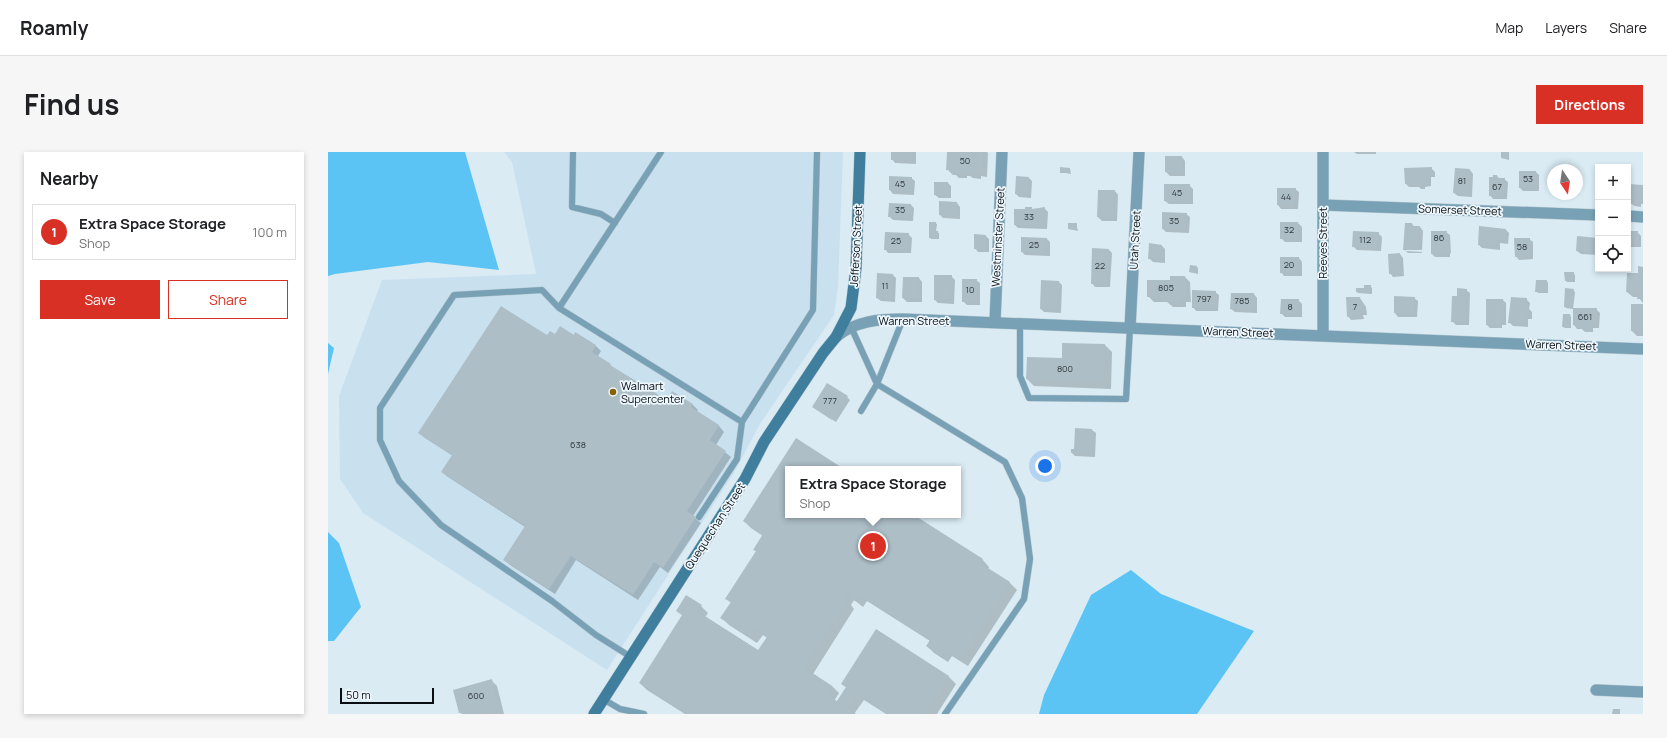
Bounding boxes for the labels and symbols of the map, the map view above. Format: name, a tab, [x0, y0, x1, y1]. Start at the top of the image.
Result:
house number: 50	[960, 154, 970, 167]
north arrow	[1547, 164, 1583, 200]
house number: 53	[1523, 172, 1533, 185]
house number: 81	[1458, 174, 1466, 187]
house number: 45	[895, 177, 905, 190]
house number: 67	[1492, 180, 1503, 193]
house number: 45	[1172, 186, 1182, 199]
street label: Westminster Street	[987, 187, 1008, 287]
house number: 44	[1281, 190, 1291, 203]
street label: Somerset Street	[1418, 201, 1502, 218]
house number: 35	[895, 203, 905, 216]
street label: Jefferson Street	[846, 205, 865, 287]
street label: Reeves Street	[1315, 207, 1330, 279]
house number: 33	[1024, 210, 1034, 223]
street label: Utah Street	[1125, 210, 1144, 270]
house number: 35	[1169, 214, 1179, 227]
house number: 32	[1284, 223, 1294, 236]
house number: 86	[1434, 231, 1445, 244]
house number: 112	[1359, 233, 1371, 246]
house number: 25	[891, 234, 901, 247]
house number: 25	[1029, 238, 1039, 251]
house number: 58	[1517, 240, 1527, 253]
house number: 20	[1284, 258, 1294, 271]
house number: 22	[1095, 259, 1105, 272]
house number: 11	[881, 279, 889, 292]
house number: 805	[1158, 281, 1174, 294]
house number: 10	[966, 283, 975, 296]
house number: 797	[1197, 292, 1212, 305]
house number: 785	[1235, 294, 1249, 307]
house number: 8	[1287, 300, 1293, 313]
house number: 7	[1353, 300, 1358, 313]
house number: 661	[1578, 310, 1592, 323]
street label: Warren Street	[878, 313, 950, 328]
street label: Warren Street	[1202, 323, 1274, 340]
street label: Warren Street	[1525, 336, 1597, 353]
house number: 800	[1057, 362, 1073, 375]
place label: Walmart Supercenter	[621, 378, 684, 406]
marker: Walmart Supercenter	[608, 387, 618, 397]
house number: 777	[823, 394, 837, 407]
house number: 638	[570, 438, 586, 451]
your location	[1035, 456, 1055, 476]
street label: Quequechan Street	[681, 480, 748, 572]
pin: 1	[860, 531, 886, 561]
scale bar	[340, 686, 434, 705]
house number: 600	[468, 689, 484, 702]

